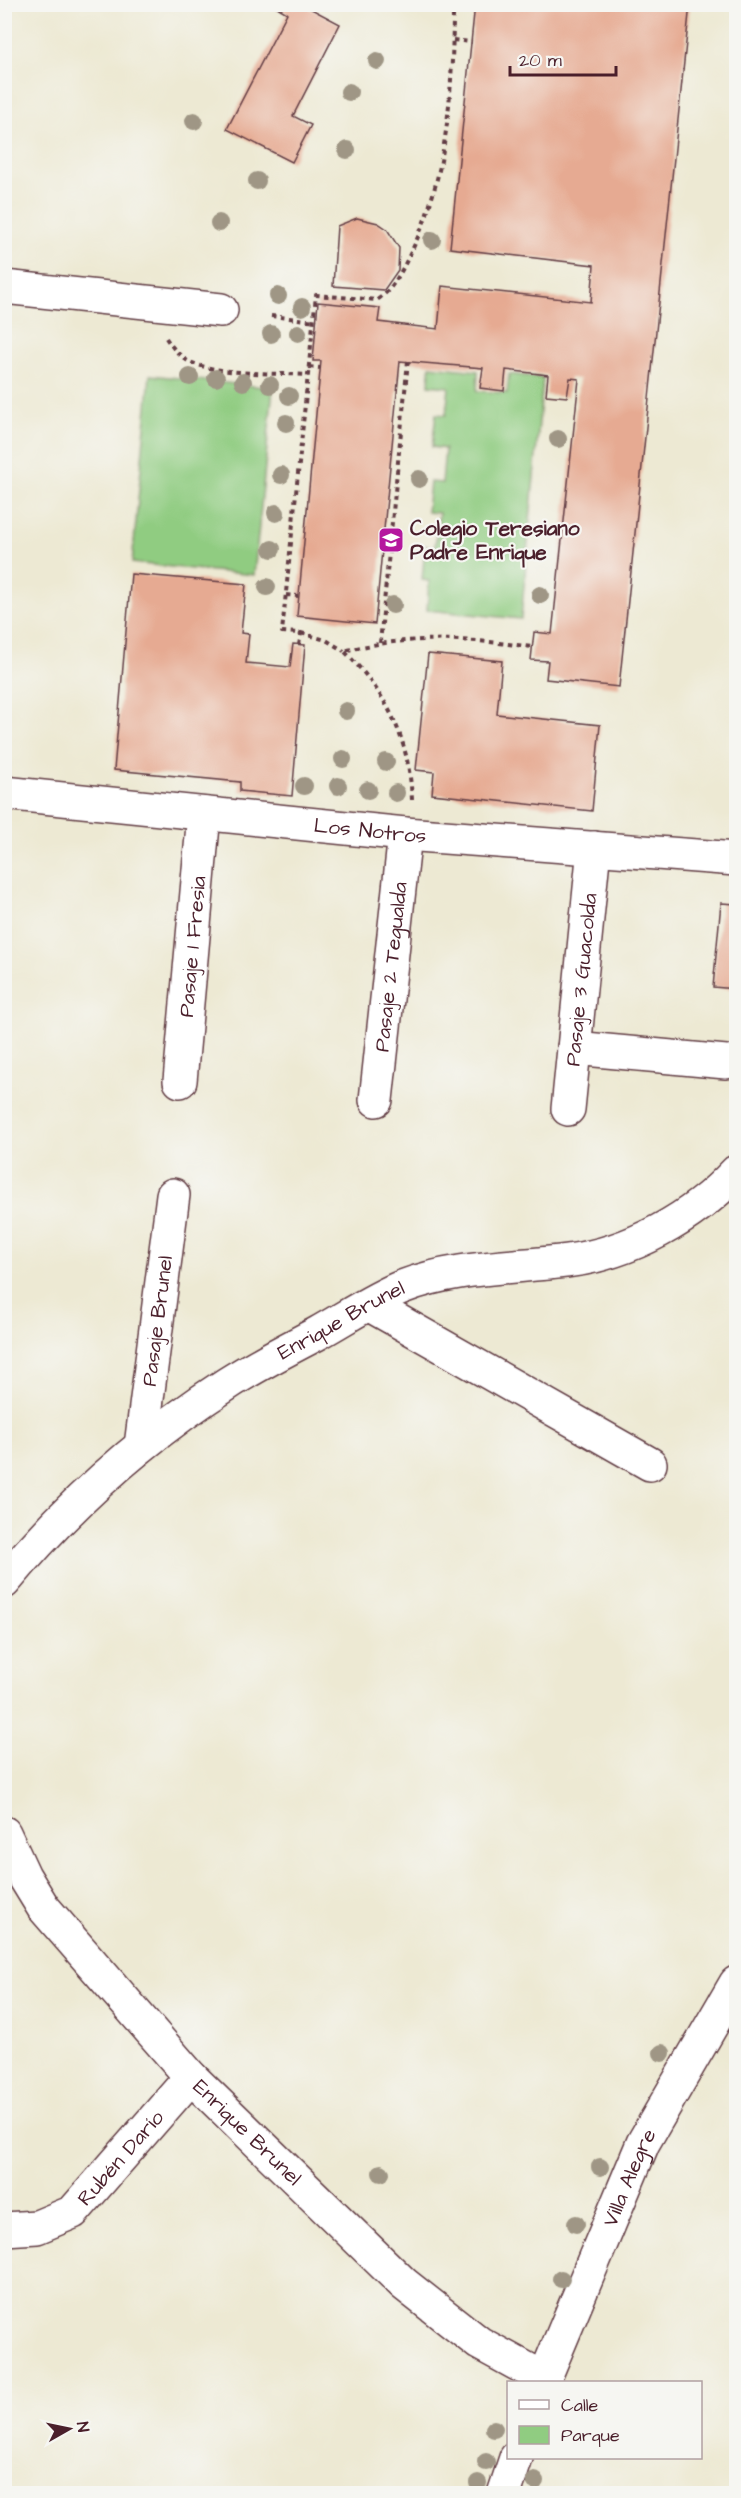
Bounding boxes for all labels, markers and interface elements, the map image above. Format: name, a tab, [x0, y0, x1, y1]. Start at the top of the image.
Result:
scale bar	[510, 39, 616, 77]
text: 20 m	[519, 48, 562, 73]
place label: Colegio Teresiano Padre Enrique	[410, 514, 580, 568]
school or university icon: Colegio Teresiano Padre Enrique	[376, 525, 406, 555]
street label: Los Notros	[313, 810, 427, 850]
street label: Pasaje 1 Fresia	[171, 874, 213, 1019]
street label: Pasaje 2 Tegualda	[367, 880, 414, 1053]
street label: Pasaje 3 Guacolda	[558, 891, 604, 1068]
street label: Pasaje Brunel	[134, 1254, 180, 1388]
street label: Enrique Brunel	[272, 1273, 409, 1367]
street label: Enrique Brunel	[187, 2072, 308, 2192]
street label: Rubén Darío	[70, 2103, 170, 2212]
street label: Villa Alegre	[595, 2123, 663, 2231]
legend	[507, 2381, 702, 2459]
text: Calle	[561, 2393, 599, 2418]
north arrow	[39, 2399, 99, 2459]
text: N	[71, 2420, 94, 2433]
text: Parque	[561, 2423, 620, 2448]

